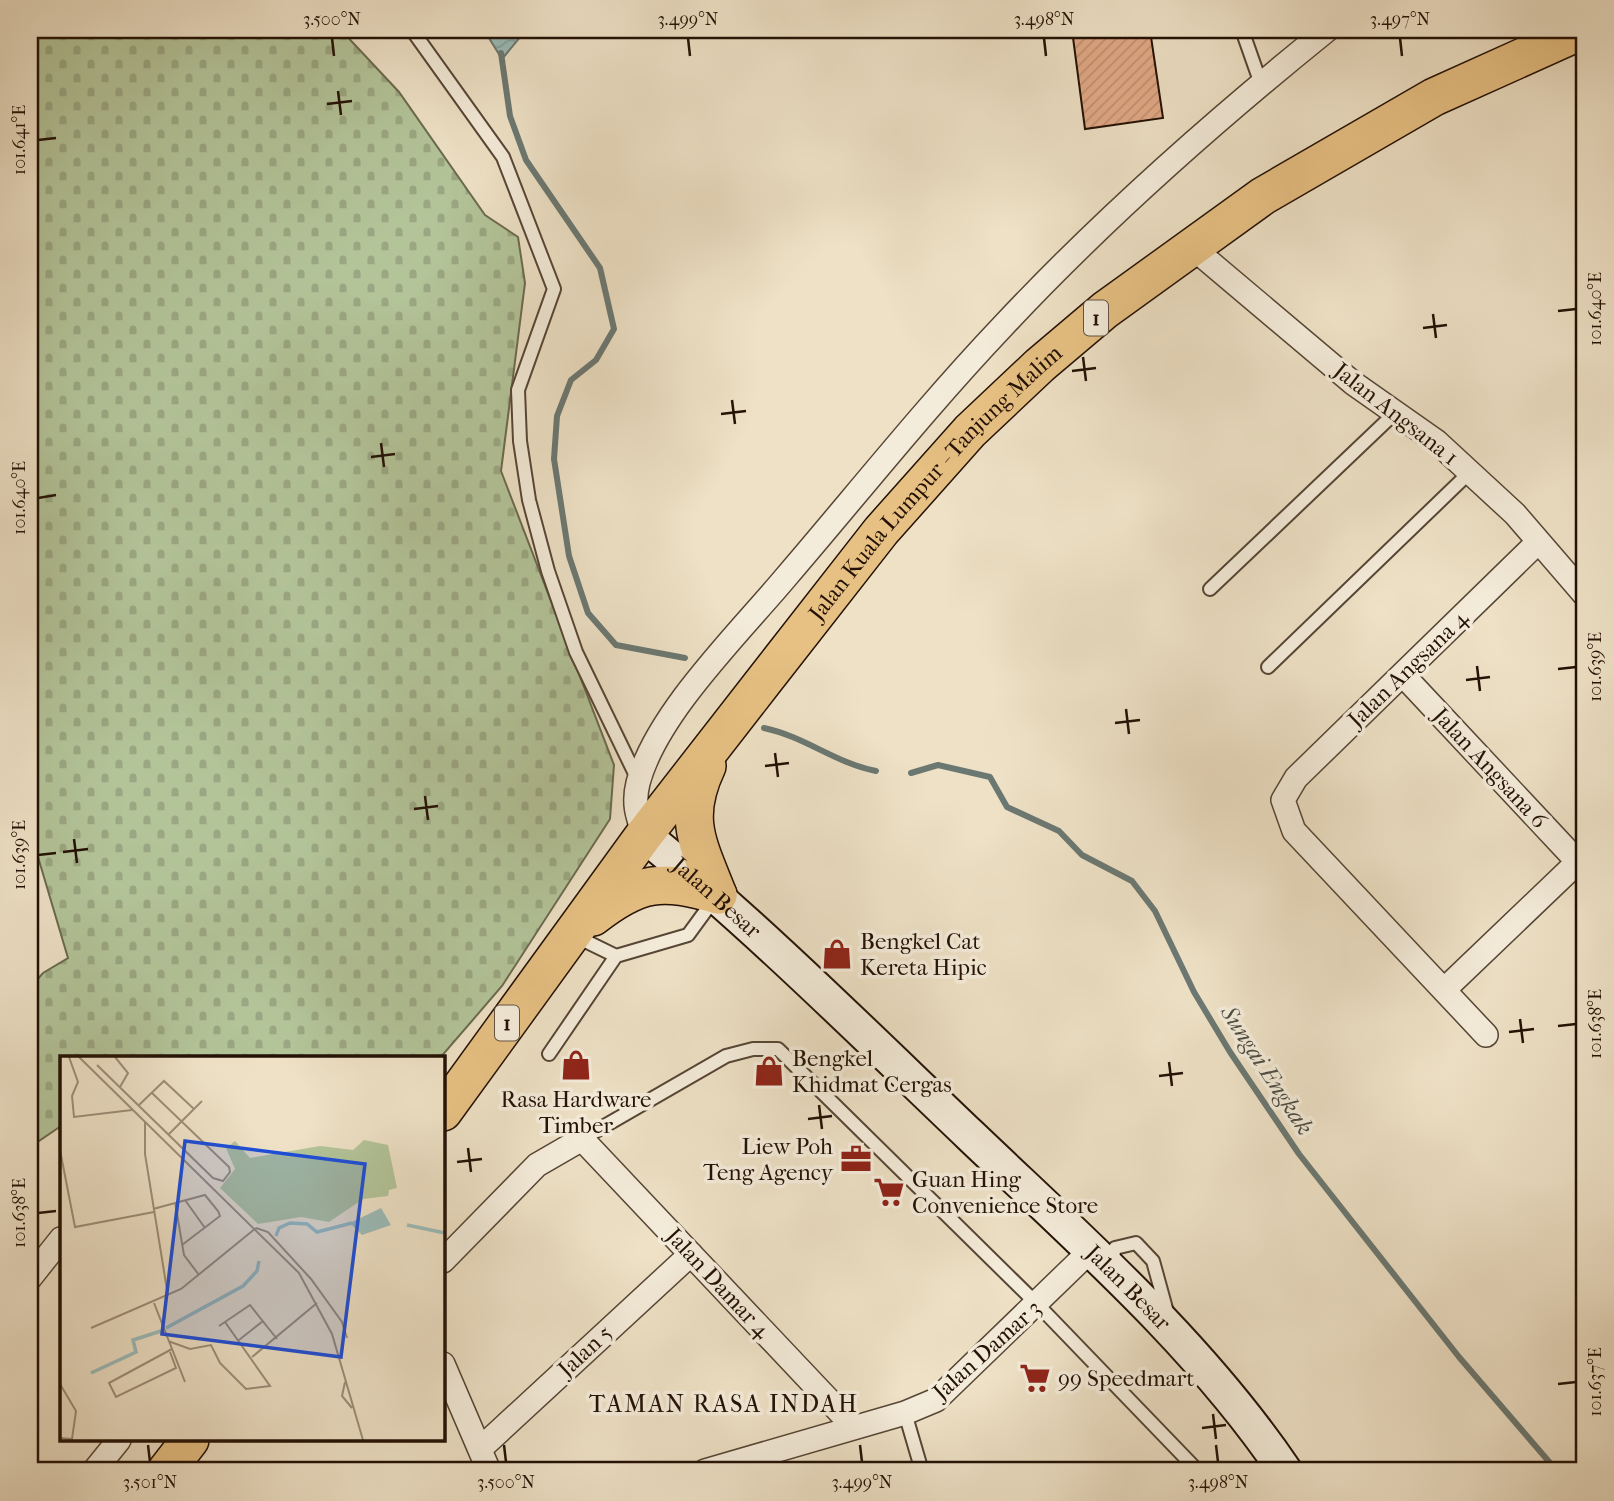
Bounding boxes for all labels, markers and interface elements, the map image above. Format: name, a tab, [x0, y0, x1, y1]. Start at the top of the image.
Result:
text: 3.500°N	[303, 9, 361, 30]
text: 3.499°N	[657, 9, 719, 30]
text: 3.498°N	[1014, 9, 1075, 30]
text: 3.497°N	[1370, 9, 1430, 30]
text: 101.641°E	[9, 105, 30, 175]
text: 101.640°E	[1585, 272, 1606, 346]
road number: 1	[1084, 300, 1108, 336]
street label: Jalan Kuala Lumpur - Tanjung Malim	[802, 339, 1067, 627]
street label: Jalan Angsana 1	[1327, 356, 1464, 471]
text: 101.640°E	[9, 461, 30, 535]
street label: Jalan Angsana 4	[1341, 604, 1475, 734]
text: 101.639°E	[1585, 632, 1606, 702]
street label: Jalan Angsana 6	[1426, 701, 1553, 834]
text: 101.639°E	[9, 820, 30, 890]
street label: Jalan Besar	[665, 850, 767, 944]
place label: Bengkel Cat Kereta Hipic	[860, 928, 987, 981]
shop icon: Bengkel Cat Kereta Hipic	[820, 937, 854, 971]
text: 101.638°E	[1585, 989, 1606, 1059]
water label: Sungai Engkak	[1214, 999, 1319, 1140]
road number: 1	[495, 1006, 519, 1040]
place label: Bengkel Khidmat Cergas	[792, 1045, 952, 1098]
shop icon: Rasa Hardware Timber	[559, 1048, 593, 1082]
shop icon: Bengkel Khidmat Cergas	[752, 1054, 786, 1088]
inset map	[60, 1056, 444, 1442]
place label: Rasa Hardware Timber	[501, 1086, 651, 1139]
place label: Liew Poh Teng Agency	[703, 1133, 834, 1186]
office icon: Liew Poh Teng Agency	[839, 1142, 873, 1176]
place label: Guan Hing Convenience Store	[912, 1166, 1098, 1219]
supermarket icon: Guan Hing Convenience Store	[872, 1175, 906, 1209]
text: 101.638°E	[9, 1178, 30, 1248]
street label: Jalan Damar 4	[659, 1221, 777, 1345]
street label: Jalan Besar	[1079, 1238, 1177, 1336]
street label: Jalan Damar 3	[926, 1294, 1047, 1407]
street label: Jalan 5	[551, 1319, 618, 1384]
text: 101.637°E	[1585, 1347, 1606, 1417]
supermarket icon: 99 Speedmart	[1018, 1361, 1052, 1395]
place label: 99 Speedmart	[1058, 1365, 1195, 1392]
district label: TAMAN RASA INDAH	[589, 1390, 859, 1418]
text: 3.501°N	[123, 1472, 178, 1493]
text: 3.500°N	[477, 1472, 535, 1493]
text: 3.499°N	[831, 1472, 893, 1493]
text: 3.498°N	[1188, 1472, 1249, 1493]

